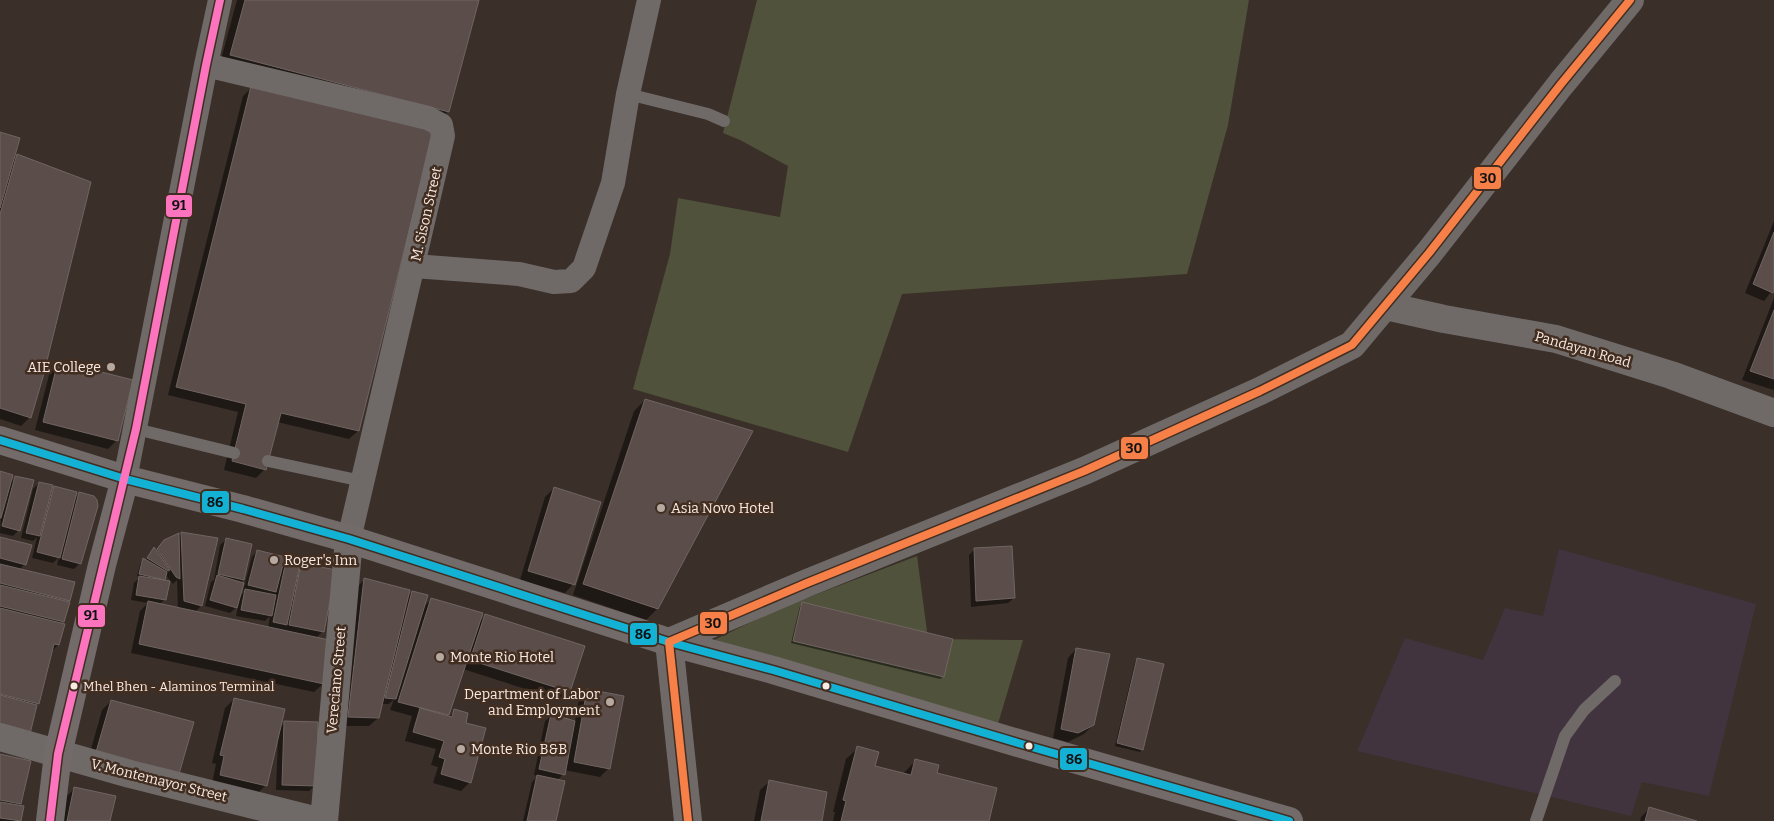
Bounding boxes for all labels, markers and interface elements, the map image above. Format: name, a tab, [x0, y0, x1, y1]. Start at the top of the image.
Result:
street label: M. Sison Street	[407, 165, 446, 263]
line badge: 30	[1473, 166, 1502, 190]
text: 30	[1480, 170, 1497, 187]
line badge: 91	[165, 194, 193, 218]
text: 91	[172, 197, 186, 214]
street label: Pandayan Road	[1533, 328, 1633, 371]
place label: AIE College	[27, 359, 101, 376]
marker: AIE College	[105, 361, 117, 373]
line badge: 30	[1120, 436, 1149, 460]
text: 30	[1126, 440, 1143, 457]
line badge: 86	[201, 490, 230, 514]
text: 86	[207, 494, 223, 511]
place label: Asia Novo Hotel	[671, 500, 774, 517]
marker: Asia Novo Hotel	[655, 502, 667, 514]
place label: Roger's Inn	[284, 552, 357, 569]
marker: Roger's Inn	[268, 554, 280, 566]
line badge: 91	[77, 604, 106, 628]
text: 91	[84, 607, 98, 624]
line badge: 30	[699, 611, 728, 635]
text: 30	[705, 615, 722, 632]
line badge: 86	[629, 622, 658, 646]
street label: Vereciano Street	[323, 626, 350, 734]
text: 86	[635, 626, 651, 643]
place label: Monte Rio Hotel	[450, 649, 554, 666]
marker: Monte Rio Hotel	[434, 651, 446, 663]
place label: Mhel Bhen - Alaminos Terminal	[83, 679, 275, 694]
marker: Mhel Bhen - Alaminos Terminal	[69, 681, 79, 691]
unlabelled marker	[821, 681, 831, 691]
place label: Department of Labor and Employment	[464, 686, 600, 719]
marker: Department of Labor and Employment	[604, 696, 616, 708]
place label: Monte Rio B&B	[471, 741, 567, 758]
unlabelled marker	[1024, 741, 1034, 751]
marker: Monte Rio B&B	[455, 743, 467, 755]
line badge: 86	[1059, 747, 1088, 771]
text: 86	[1066, 751, 1082, 768]
street label: V. Montemayor Street	[89, 755, 229, 806]

